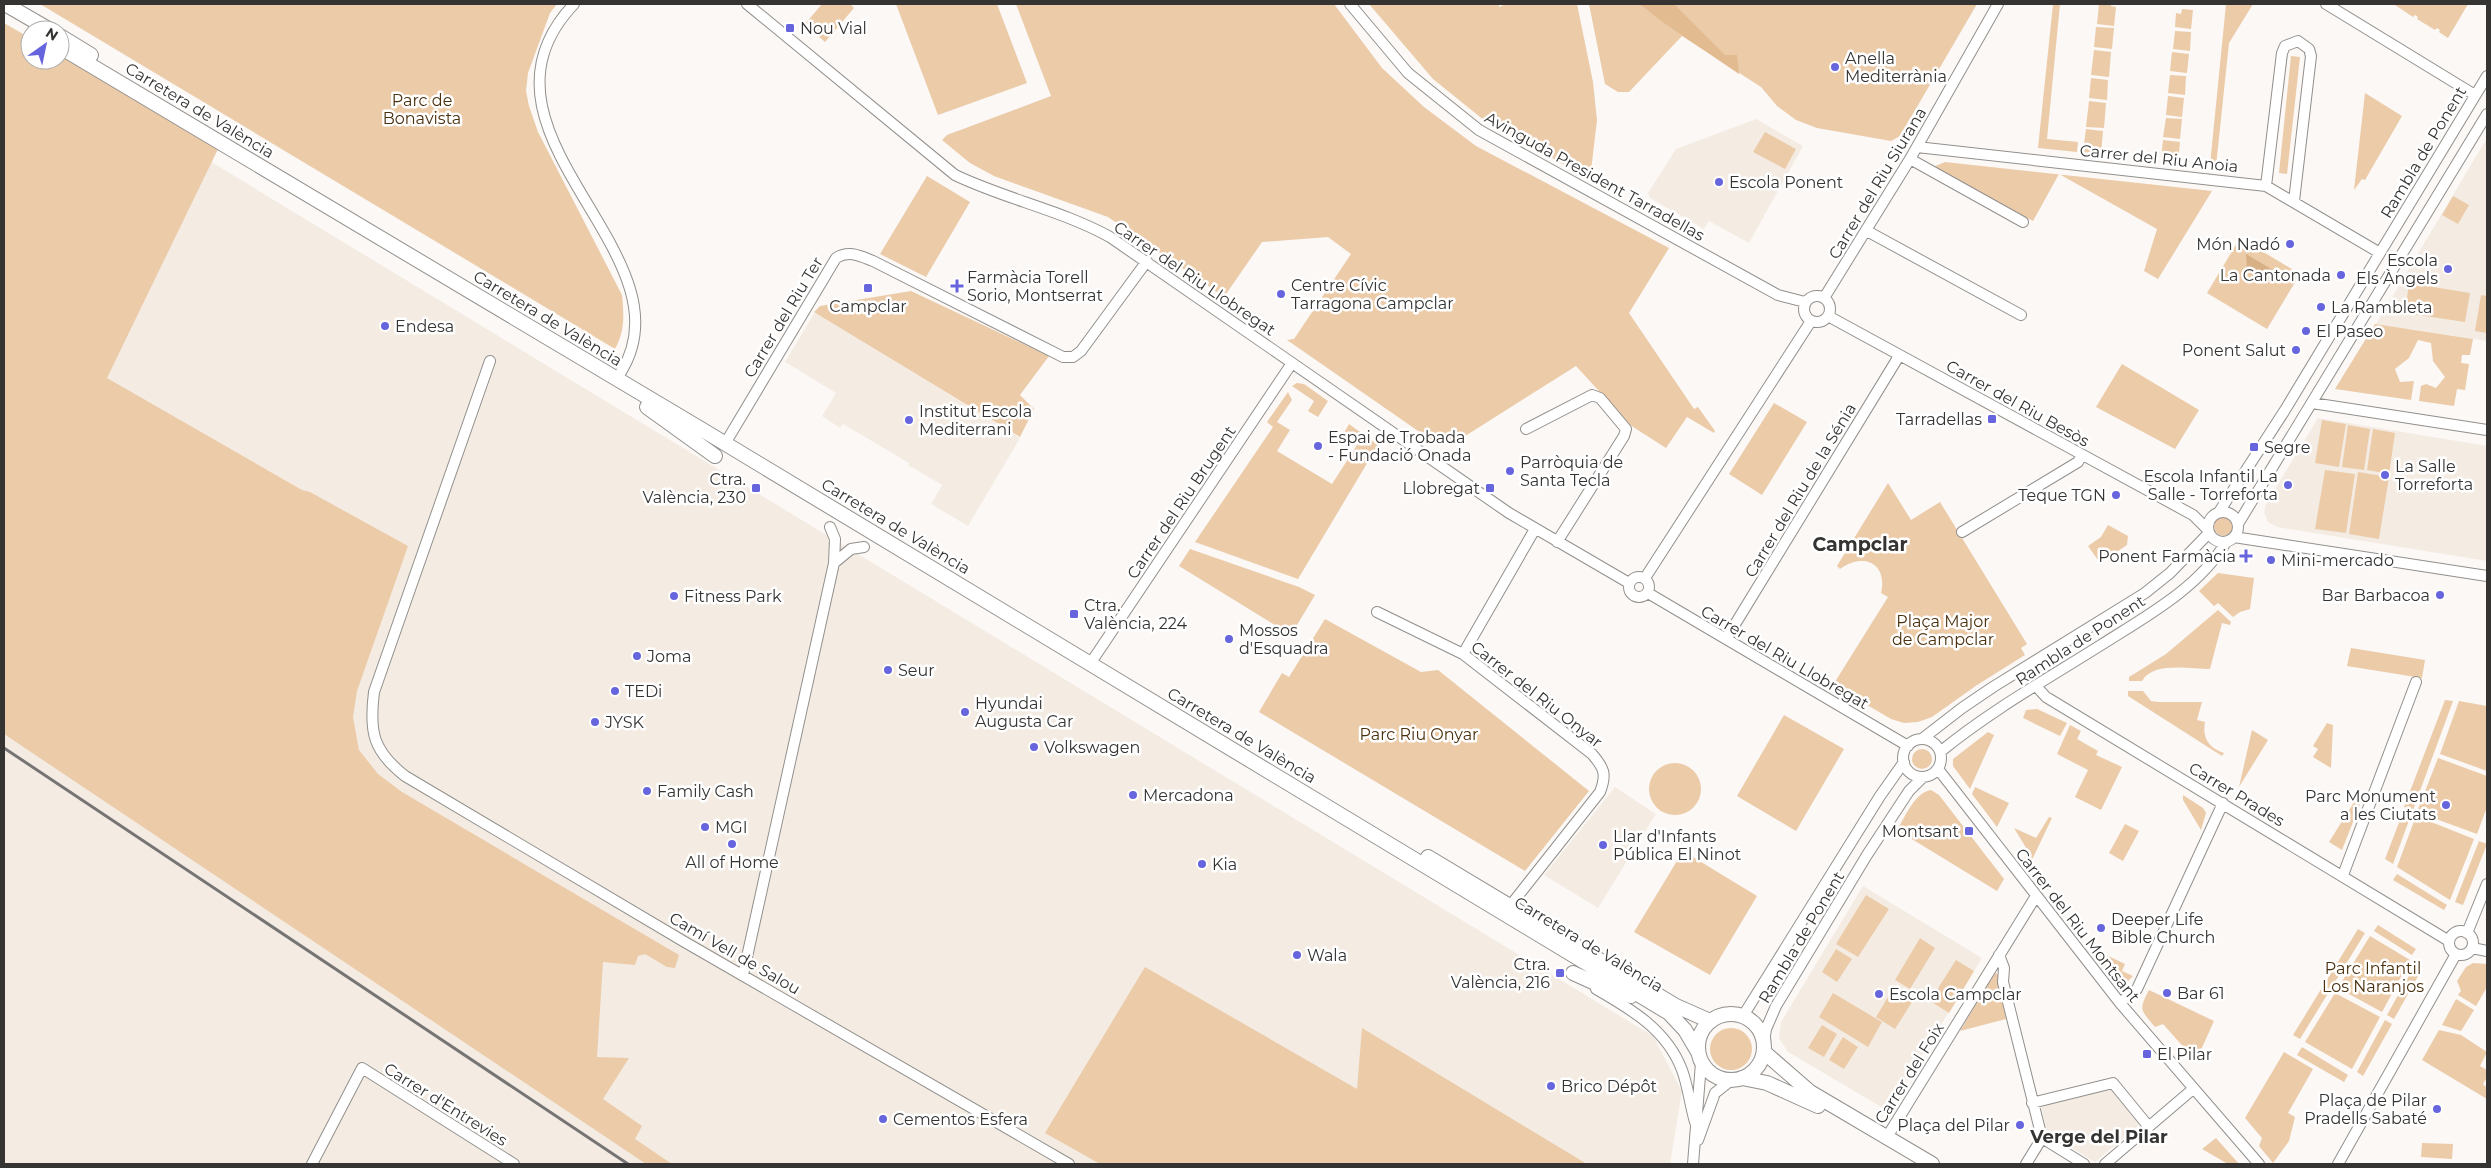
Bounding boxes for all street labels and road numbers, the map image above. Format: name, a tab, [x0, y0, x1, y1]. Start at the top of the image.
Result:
street label: Carretera de València	[122, 59, 277, 162]
street label: Rambla de Ponent	[2377, 82, 2471, 222]
street label: Carrer del Riu Siurana	[1825, 104, 1930, 263]
street label: Avinguda President Tarradellas	[1482, 108, 1708, 245]
street label: Carrer del Riu Anoia	[2079, 141, 2239, 176]
street label: Carrer del Riu Llobregat	[1110, 217, 1279, 340]
street label: Carrer del Riu Ter	[740, 253, 827, 381]
street label: Carretera de València	[470, 267, 625, 370]
street label: Carrer del Riu Besòs	[1943, 356, 2093, 451]
street label: Carrer del Riu de la Sénia	[1741, 400, 1860, 581]
street label: Carrer del Riu Brugent	[1123, 422, 1240, 582]
street label: Carretera de València	[818, 475, 973, 578]
street label: Rambla de Ponent	[2012, 591, 2149, 689]
street label: Carrer del Riu Llobregat	[1697, 602, 1872, 714]
street label: Carrer del Riu Onyar	[1467, 637, 1606, 752]
street label: Carretera de València	[1164, 684, 1319, 787]
street label: Carrer Prades	[2186, 758, 2288, 831]
street label: Carrer del Riu Montsant	[2011, 844, 2144, 1007]
street label: Rambla de Ponent	[1755, 867, 1849, 1007]
street label: Carretera de València	[1511, 893, 1666, 996]
street label: Camí Vell de Salou	[666, 908, 804, 999]
street label: Carrer del Foix	[1871, 1019, 1948, 1127]
street label: Carrer d'Entrevies	[381, 1059, 511, 1150]

